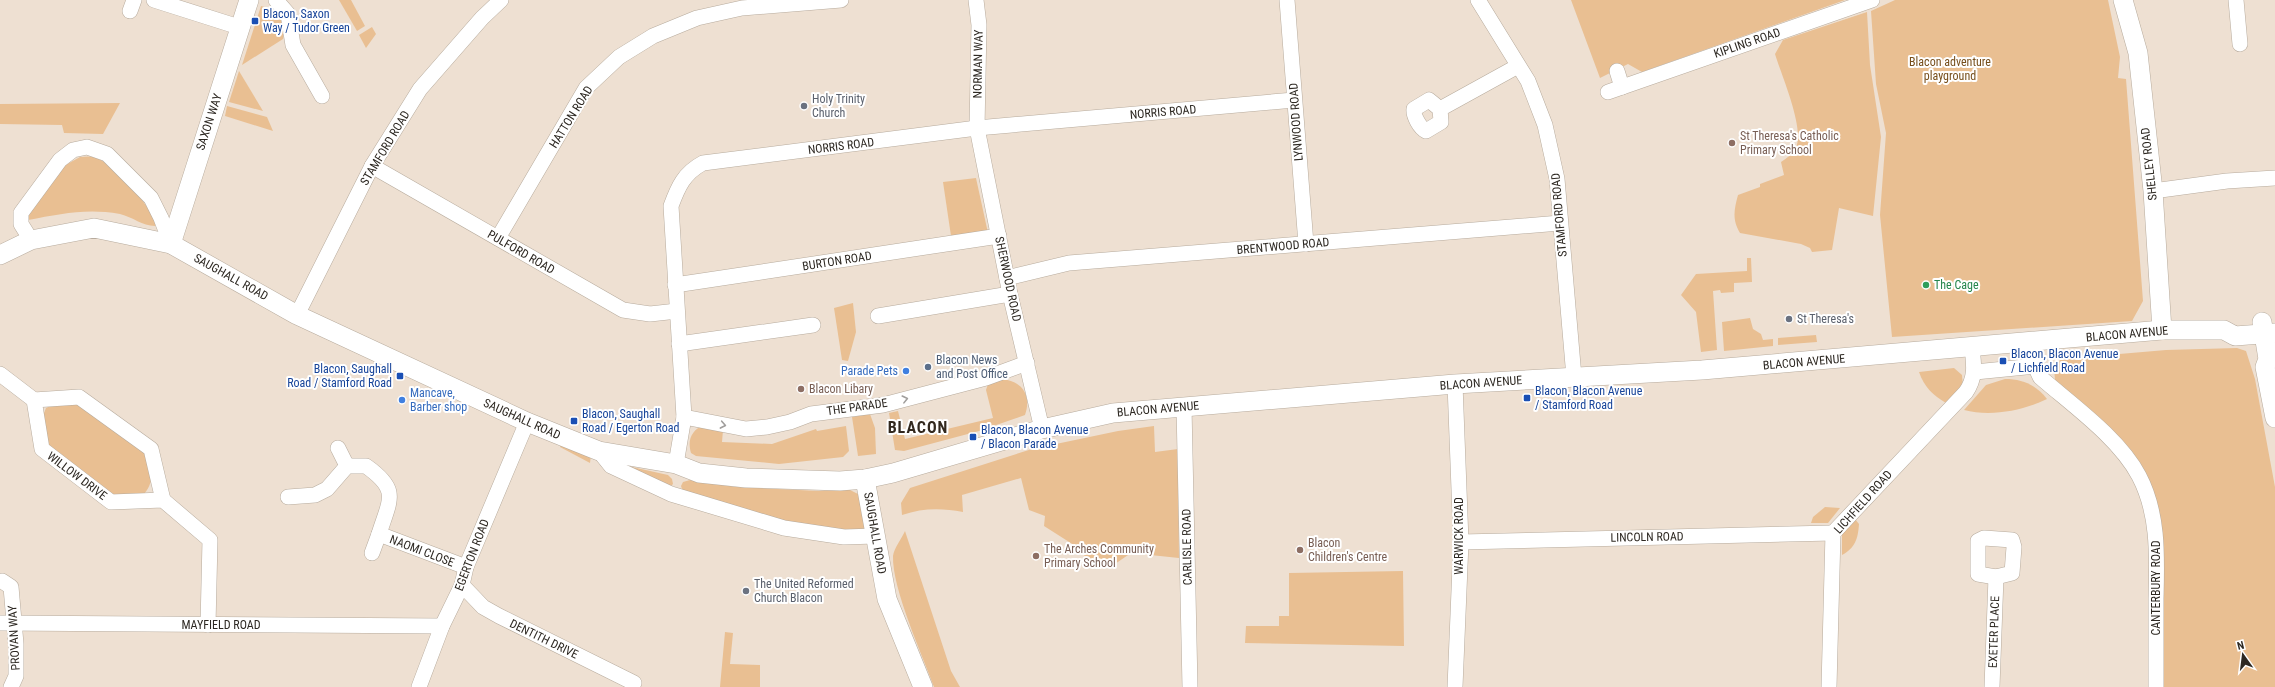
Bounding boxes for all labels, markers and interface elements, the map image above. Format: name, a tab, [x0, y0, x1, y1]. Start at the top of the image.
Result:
place label: Blacon, Saxon Way / Tudor Green	[263, 7, 350, 35]
marker: Blacon, Saxon Way / Tudor Green	[250, 16, 260, 26]
street label: KIPLING ROAD	[1712, 25, 1782, 61]
street label: NORMAN WAY	[970, 29, 986, 99]
park label: Blacon adventure playground	[1909, 55, 1991, 83]
street label: LYNWOOD ROAD	[1286, 82, 1306, 162]
street label: HATTON ROAD	[546, 83, 596, 151]
street label: SAXON WAY	[193, 91, 225, 152]
place label: Holy Trinity Church	[812, 92, 865, 120]
marker: Holy Trinity Church	[799, 101, 809, 111]
street label: NORRIS ROAD	[1129, 102, 1197, 122]
street label: STAMFORD ROAD	[357, 108, 413, 188]
street label: SHELLEY ROAD	[2138, 127, 2160, 201]
place label: St Theresa's Catholic Primary School	[1740, 129, 1839, 157]
street label: NORRIS ROAD	[807, 135, 875, 157]
marker: St Theresa's Catholic Primary School	[1727, 138, 1737, 148]
street label: STAMFORD ROAD	[1548, 172, 1570, 258]
street label: PULFORD ROAD	[485, 227, 557, 277]
street label: SHERWOOD ROAD	[992, 235, 1024, 323]
street label: BRENTWOOD ROAD	[1236, 235, 1330, 257]
street label: BURTON ROAD	[801, 249, 873, 273]
street label: SAUGHALL ROAD	[191, 251, 271, 303]
place label: The Cage	[1934, 278, 1979, 292]
marker: The Cage	[1921, 280, 1931, 290]
place label: St Theresa's	[1797, 312, 1854, 326]
marker: St Theresa's	[1784, 314, 1794, 324]
street label: BLACON AVENUE	[2085, 323, 2169, 345]
place label: Blacon, Blacon Avenue / Lichfield Road	[2011, 347, 2119, 375]
street label: BLACON AVENUE	[1762, 351, 1846, 373]
place label: Blacon News and Post Office	[936, 353, 1008, 381]
marker: Blacon, Blacon Avenue / Lichfield Road	[1998, 356, 2008, 366]
place label: Blacon, Saughall Road / Stamford Road	[287, 362, 392, 390]
marker: Blacon News and Post Office	[923, 362, 933, 372]
place label: Parade Pets	[841, 364, 898, 378]
marker: Parade Pets	[901, 366, 911, 376]
marker: Blacon, Saughall Road / Stamford Road	[395, 371, 405, 381]
street label: BLACON AVENUE	[1439, 373, 1523, 393]
place label: Blacon Libary	[809, 382, 873, 396]
marker: Blacon Libary	[796, 384, 806, 394]
place label: Blacon, Blacon Avenue / Stamford Road	[1535, 384, 1643, 412]
place label: Mancave, Barber shop	[410, 386, 467, 414]
marker: Blacon, Blacon Avenue / Stamford Road	[1522, 393, 1532, 403]
marker: Mancave, Barber shop	[397, 395, 407, 405]
street label: SAUGHALL ROAD	[481, 396, 563, 442]
street label: THE PARADE	[826, 396, 888, 418]
one-way arrow	[902, 396, 908, 404]
street label: BLACON AVENUE	[1116, 398, 1200, 420]
place label: Blacon, Saughall Road / Egerton Road	[582, 407, 680, 435]
marker: Blacon, Saughall Road / Egerton Road	[569, 416, 579, 426]
district label: BLACON	[888, 418, 948, 437]
one-way arrow	[720, 420, 726, 429]
place label: Blacon, Blacon Avenue / Blacon Parade	[981, 423, 1089, 451]
marker: Blacon, Blacon Avenue / Blacon Parade	[968, 432, 978, 442]
street label: WILLOW DRIVE	[44, 449, 110, 503]
street label: LICHFIELD ROAD	[1831, 467, 1895, 536]
street label: SAUGHALL ROAD	[861, 491, 889, 575]
street label: WARWICK ROAD	[1452, 497, 1466, 575]
street label: CARLISLE ROAD	[1179, 508, 1195, 585]
street label: EGERTON ROAD	[452, 517, 492, 593]
street label: LINCOLN ROAD	[1610, 529, 1684, 545]
street label: NAOMI CLOSE	[388, 532, 456, 570]
place label: Blacon Children's Centre	[1308, 536, 1388, 564]
street label: CANTERBURY ROAD	[2149, 540, 2163, 636]
place label: The Arches Community Primary School	[1044, 542, 1154, 570]
marker: Blacon Children's Centre	[1295, 545, 1305, 555]
marker: The Arches Community Primary School	[1031, 551, 1041, 561]
place label: The United Reformed Church Blacon	[754, 577, 854, 605]
marker: The United Reformed Church Blacon	[741, 586, 751, 596]
street label: EXETER PLACE	[1986, 596, 2002, 668]
street label: PROVAN WAY	[5, 604, 23, 671]
street label: DENTITH DRIVE	[507, 616, 581, 662]
street label: MAYFIELD ROAD	[181, 618, 261, 632]
north arrow	[2223, 635, 2263, 675]
text: N	[2236, 639, 2246, 653]

